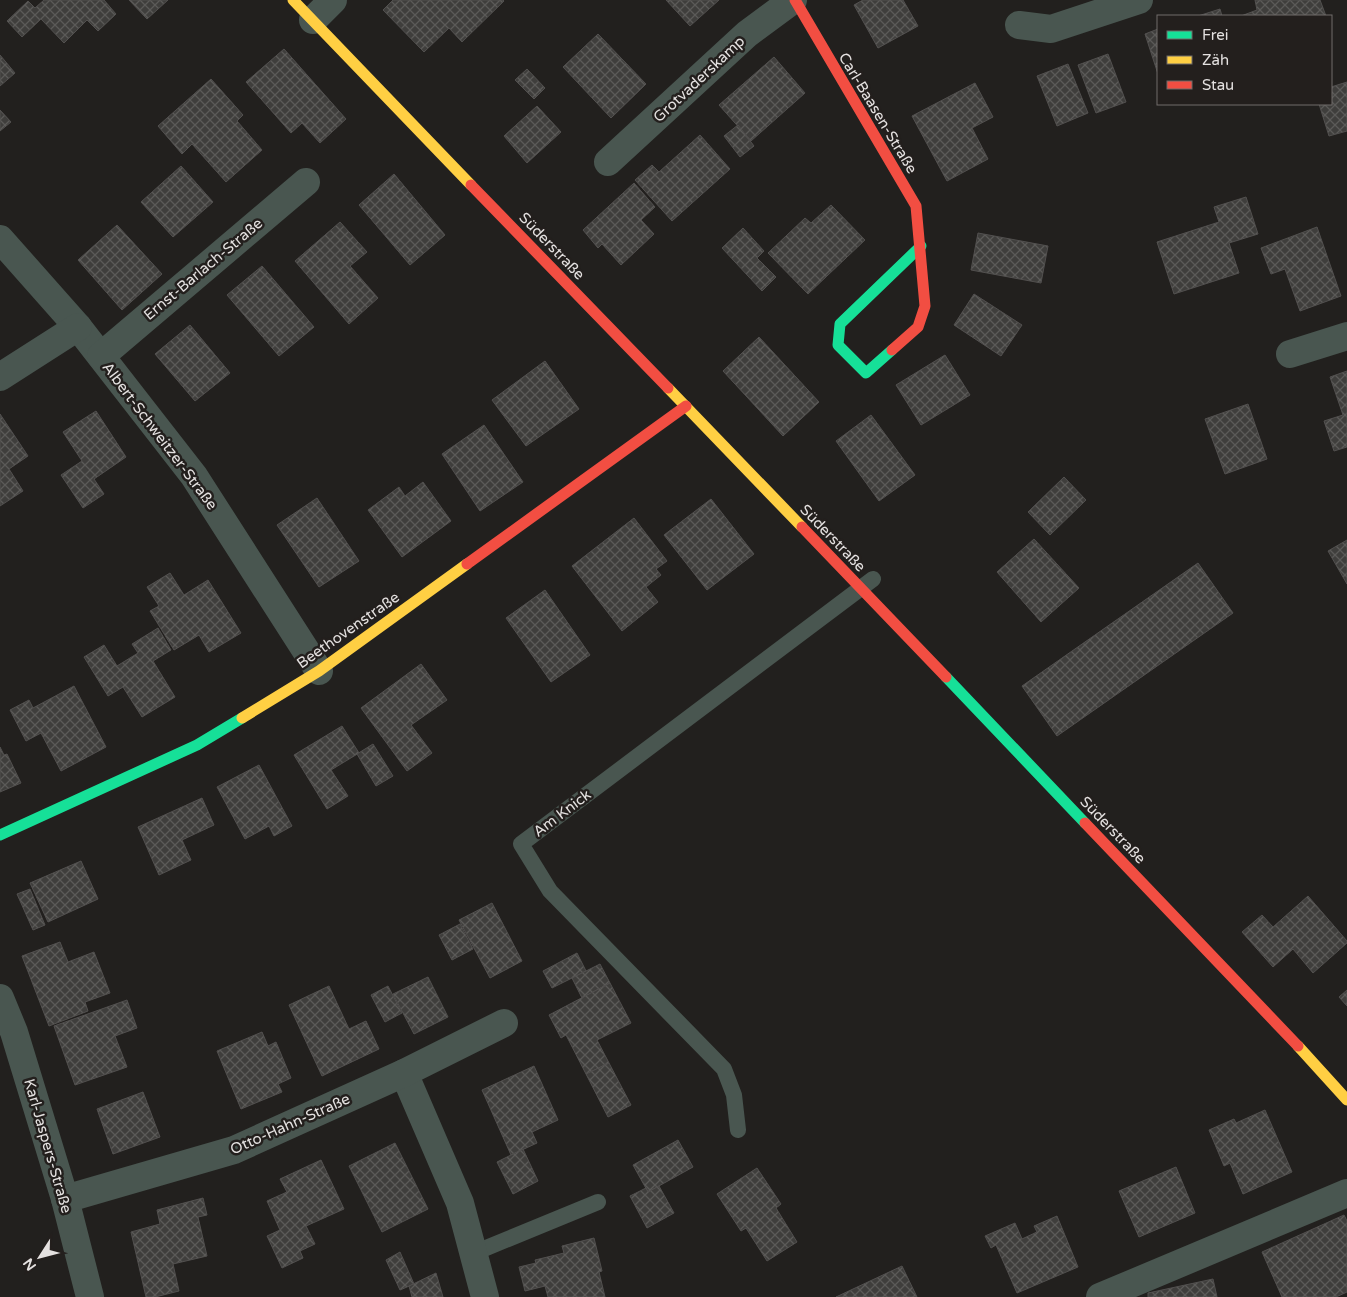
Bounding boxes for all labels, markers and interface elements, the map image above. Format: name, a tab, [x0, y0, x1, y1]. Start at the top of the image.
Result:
legend	[1157, 15, 1332, 105]
text: Frei	[1202, 26, 1228, 44]
street label: Grotvaderskamp	[650, 32, 748, 126]
street label: Carl-Baasen-Straße	[835, 49, 921, 177]
text: Zäh	[1202, 51, 1229, 69]
text: Stau	[1202, 76, 1234, 94]
street label: Süderstraße	[515, 209, 589, 283]
street label: Ernst-Barlach-Straße	[140, 214, 266, 324]
street label: Albert-Schweitzer-Straße	[99, 359, 221, 513]
street label: Süderstraße	[796, 501, 870, 575]
street label: Beethovenstraße	[293, 588, 403, 672]
street label: Am Knick	[529, 785, 595, 841]
street label: Süderstraße	[1076, 793, 1150, 867]
street label: Karl-Jaspers-Straße	[20, 1077, 76, 1215]
street label: Otto-Hahn-Straße	[227, 1090, 353, 1158]
north arrow	[15, 1232, 65, 1282]
text: N	[20, 1255, 40, 1274]

